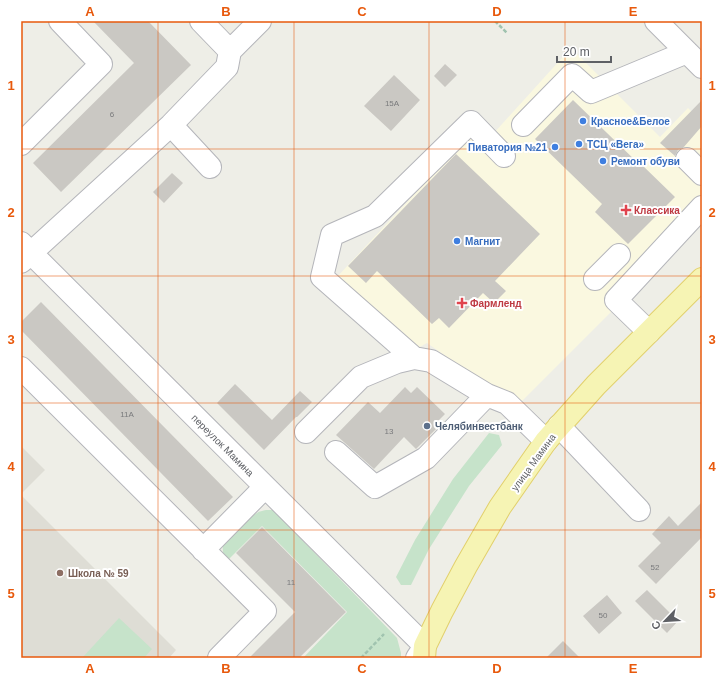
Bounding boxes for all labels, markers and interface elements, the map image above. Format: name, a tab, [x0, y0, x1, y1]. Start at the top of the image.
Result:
text: A	[85, 4, 95, 19]
text: B	[221, 4, 231, 19]
text: C	[357, 4, 367, 19]
text: D	[492, 4, 502, 19]
text: E	[629, 4, 638, 19]
scale bar	[557, 38, 611, 64]
text: 20 m	[563, 45, 590, 59]
text: 1	[7, 78, 15, 93]
text: 1	[708, 78, 716, 93]
house number: 15А	[385, 99, 400, 108]
house number: 6	[110, 110, 115, 119]
marker: Красное&Белое	[578, 116, 588, 126]
place label: Красное&Белое	[591, 116, 670, 127]
marker: ТСЦ «Вега»	[574, 139, 584, 149]
place label: ТСЦ «Вега»	[587, 139, 644, 150]
place label: Пиватория №21	[468, 142, 547, 153]
marker: Пиватория №21	[550, 142, 560, 152]
marker: Ремонт обуви	[598, 156, 608, 166]
place label: Ремонт обуви	[611, 156, 680, 167]
text: 2	[7, 205, 15, 220]
marker: Классика	[621, 205, 631, 215]
place label: Классика	[634, 205, 680, 216]
text: 2	[708, 205, 716, 220]
marker: Магнит	[452, 236, 462, 246]
place label: Магнит	[465, 236, 500, 247]
marker: Фармленд	[457, 298, 467, 308]
place label: Фармленд	[470, 298, 522, 309]
text: 3	[7, 332, 15, 347]
text: 3	[708, 332, 716, 347]
house number: 11А	[120, 410, 134, 419]
street label: переулок Мамина	[189, 412, 256, 479]
marker: Челябинвестбанк	[422, 421, 432, 431]
place label: Челябинвестбанк	[435, 421, 524, 432]
house number: 13	[385, 427, 394, 436]
street label: улица Мамина	[509, 431, 558, 493]
text: 4	[7, 459, 15, 474]
text: 4	[708, 459, 716, 474]
house number: 52	[651, 563, 660, 572]
marker: Школа № 59	[55, 568, 65, 578]
place label: Школа № 59	[68, 568, 129, 579]
house number: 11	[287, 578, 296, 587]
text: 5	[7, 586, 15, 601]
text: 5	[708, 586, 716, 601]
north arrow	[645, 601, 685, 641]
house number: 50	[599, 611, 608, 620]
text: С	[649, 619, 663, 631]
text: A	[85, 661, 95, 676]
text: B	[221, 661, 231, 676]
text: C	[357, 661, 367, 676]
text: D	[492, 661, 502, 676]
text: E	[629, 661, 638, 676]

